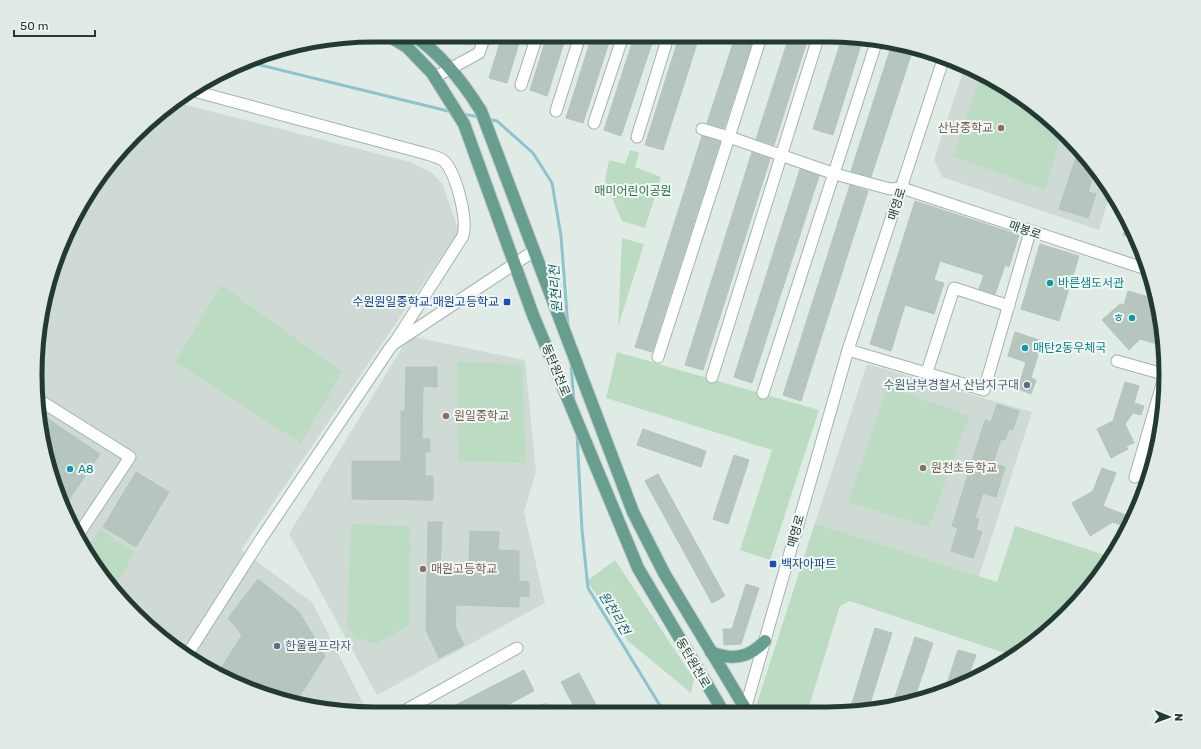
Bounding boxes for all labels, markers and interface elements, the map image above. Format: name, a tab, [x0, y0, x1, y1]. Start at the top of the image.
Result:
scale bar	[14, 12, 95, 38]
text: 50 m	[20, 19, 48, 33]
place label: 산남중학교	[938, 121, 993, 135]
marker: 산남중학교	[996, 123, 1006, 133]
park label: 매미어린이공원	[594, 184, 672, 198]
street label: 매영로	[885, 186, 909, 222]
street label: 매봉로	[1007, 218, 1043, 242]
water label: 원천리천	[546, 264, 565, 313]
place label: 바른샘도서관	[1058, 276, 1124, 290]
marker: 바른샘도서관	[1045, 278, 1055, 288]
place label: 수원원일중학교.매원고등학교	[352, 295, 499, 309]
marker: 수원원일중학교.매원고등학교	[502, 297, 512, 307]
place label: ㅎ	[1113, 311, 1124, 325]
marker: ㅎ	[1127, 313, 1137, 323]
place label: 매탄2동우체국	[1033, 341, 1106, 355]
street label: 동탄원천로	[539, 342, 573, 398]
marker: 매탄2동우체국	[1020, 343, 1030, 353]
place label: 수원남부경찰서 산남지구대	[884, 378, 1019, 392]
marker: 수원남부경찰서 산남지구대	[1022, 380, 1032, 390]
place label: 원일중학교	[454, 409, 509, 423]
marker: 원일중학교	[441, 411, 451, 421]
place label: 원천초등학교	[931, 461, 997, 475]
place label: A8	[78, 462, 94, 476]
marker: 원천초등학교	[918, 463, 928, 473]
marker: A8	[65, 464, 75, 474]
street label: 매영로	[785, 513, 807, 549]
place label: 백자아파트	[781, 557, 836, 571]
marker: 백자아파트	[768, 559, 778, 569]
place label: 매원고등학교	[431, 562, 497, 576]
marker: 매원고등학교	[418, 564, 428, 574]
water label: 원천리천	[596, 589, 634, 639]
street label: 동탄원천로	[673, 636, 713, 690]
place label: 한울림프라자	[285, 639, 351, 653]
marker: 한울림프라자	[272, 641, 282, 651]
north arrow	[1149, 697, 1189, 737]
text: N	[1172, 713, 1185, 721]

